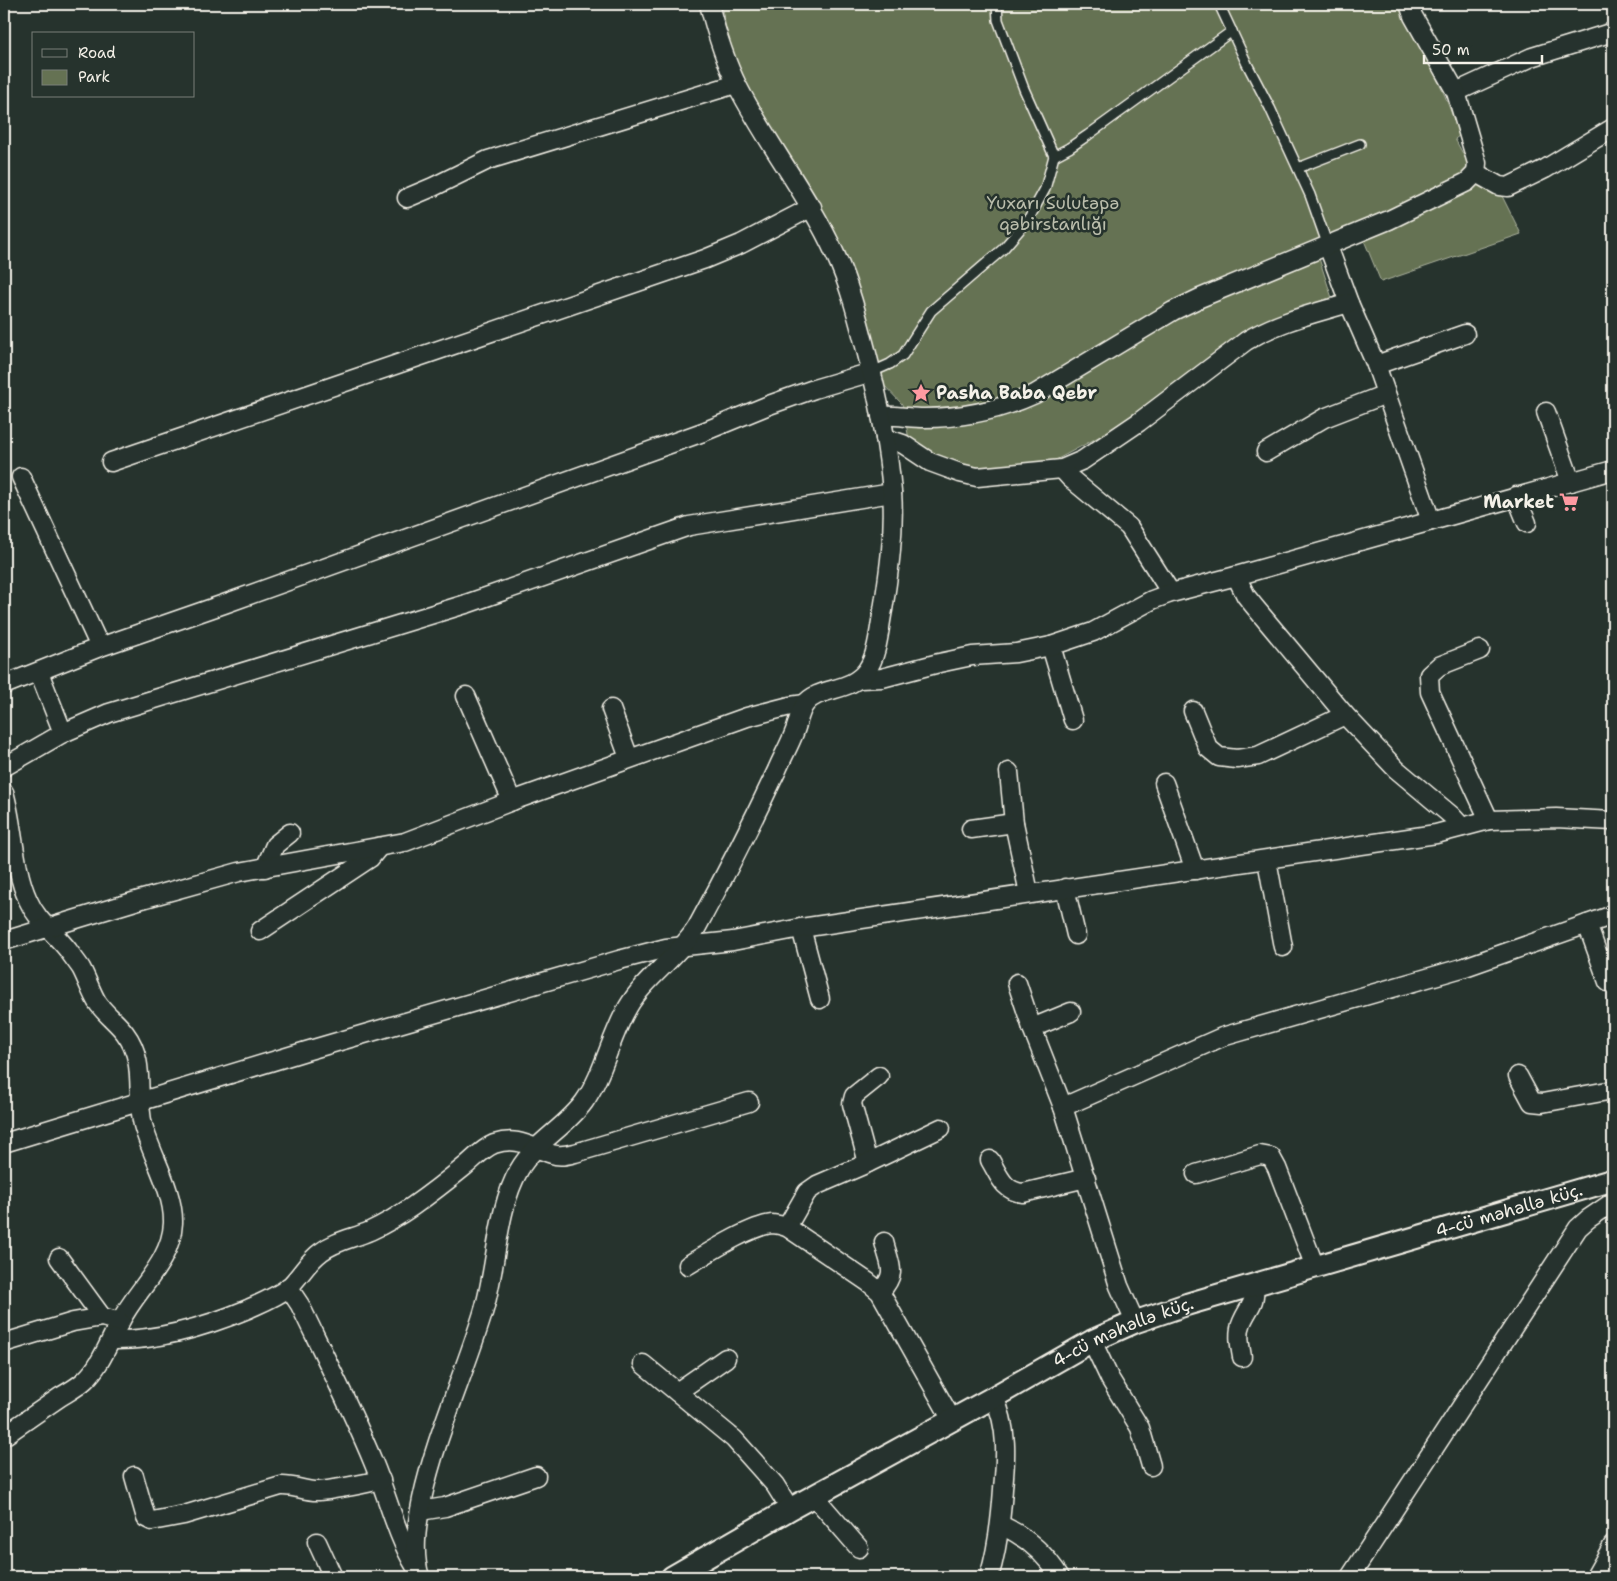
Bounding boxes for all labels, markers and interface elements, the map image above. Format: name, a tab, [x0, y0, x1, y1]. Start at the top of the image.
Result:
legend	[32, 32, 195, 98]
scale bar	[1424, 32, 1542, 64]
text: 50 m	[1432, 40, 1470, 60]
text: Road	[78, 43, 116, 63]
text: Park	[78, 67, 110, 87]
park label: Yuxarı Sulutəpə qəbirstanlığı	[987, 191, 1119, 236]
place label: Pasha Baba Qebr	[936, 381, 1097, 405]
place icon: Pasha Baba Qebr	[910, 382, 932, 404]
place label: Market	[1483, 490, 1554, 514]
supermarket icon: Market	[1558, 491, 1580, 513]
street label: 4-cü məhəllə küç.	[1432, 1178, 1585, 1243]
street label: 4-cü məhəllə küç.	[1048, 1291, 1197, 1373]

